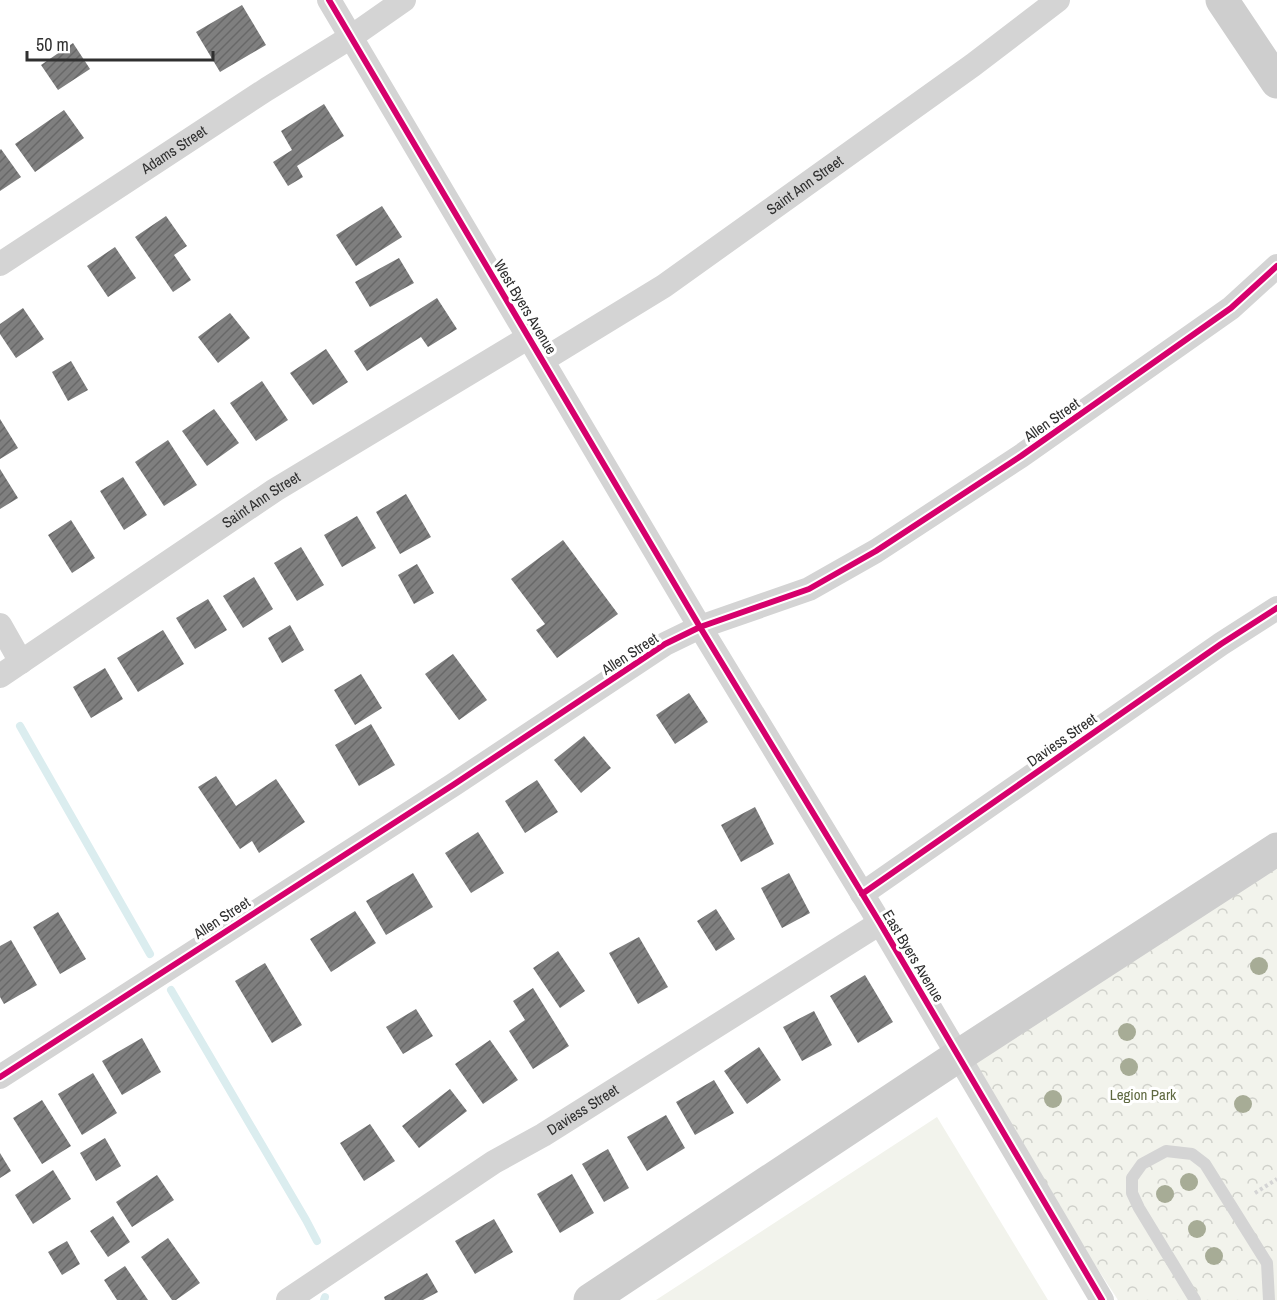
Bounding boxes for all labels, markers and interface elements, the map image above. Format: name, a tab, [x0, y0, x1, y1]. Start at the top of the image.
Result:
scale bar	[27, 24, 213, 62]
text: 50 m	[36, 32, 69, 57]
street label: Adams Street	[136, 120, 211, 179]
street label: Saint Ann Street	[762, 150, 848, 219]
street label: West Byers Avenue	[489, 256, 562, 358]
street label: Allen Street	[1019, 392, 1084, 447]
street label: Saint Ann Street	[218, 466, 305, 533]
street label: Allen Street	[597, 627, 663, 680]
street label: Daviess Street	[1023, 708, 1101, 771]
street label: Allen Street	[189, 891, 255, 944]
street label: East Byers Avenue	[878, 906, 949, 1006]
street label: Daviess Street	[543, 1079, 623, 1140]
park label: Legion Park	[1110, 1084, 1177, 1105]

